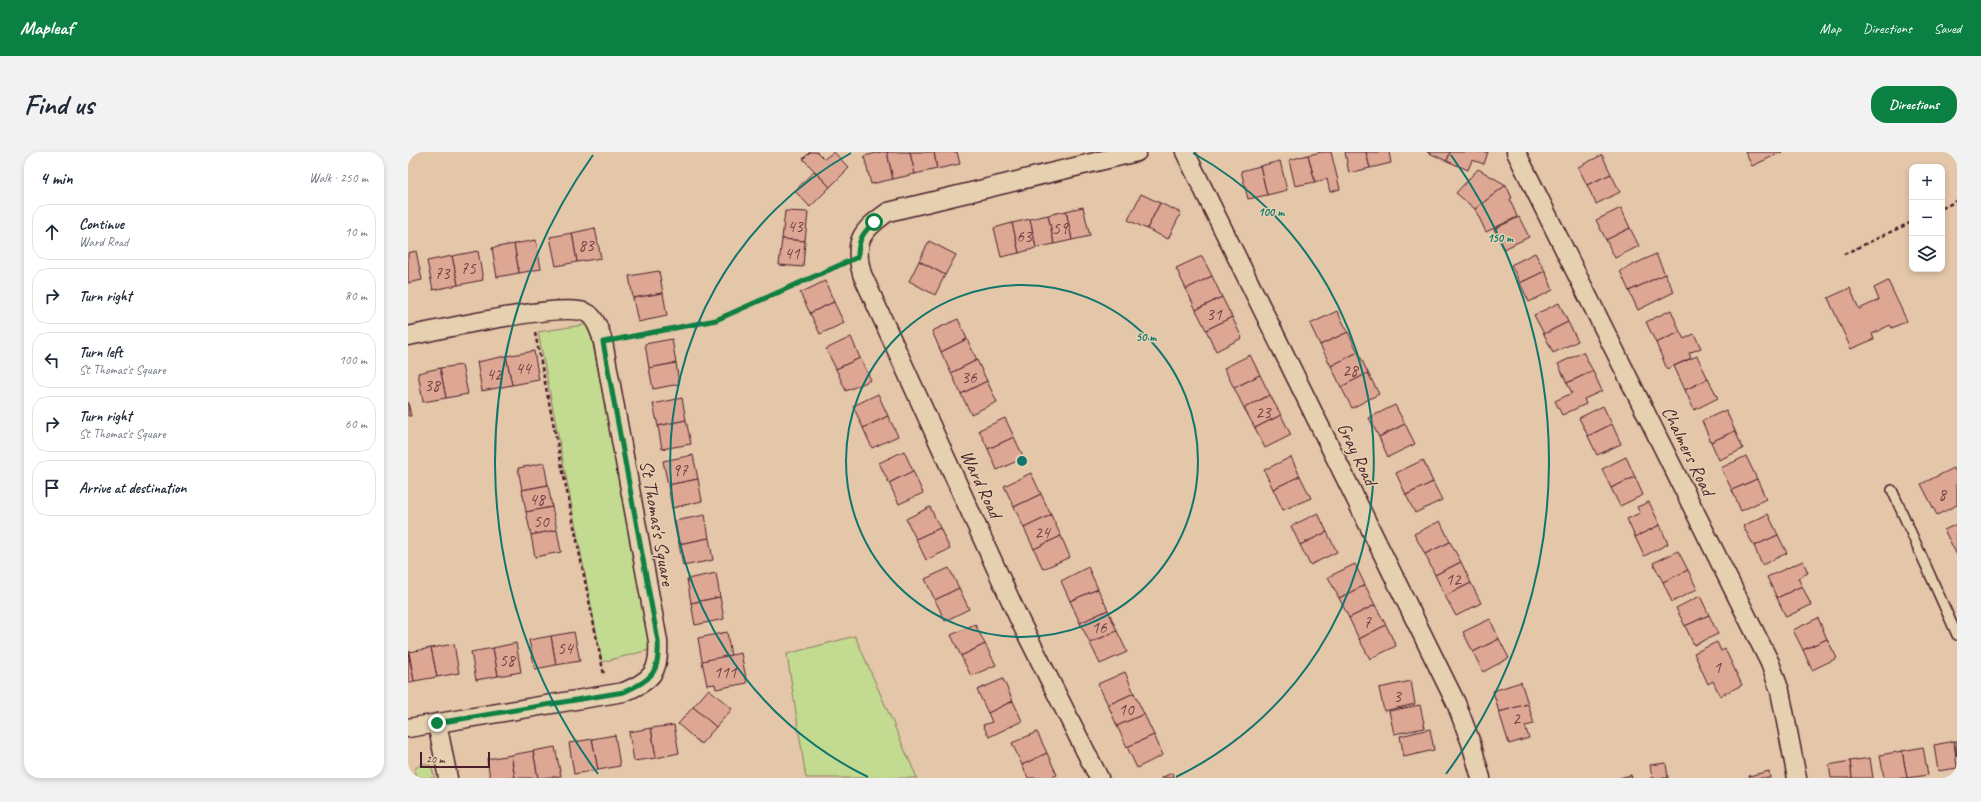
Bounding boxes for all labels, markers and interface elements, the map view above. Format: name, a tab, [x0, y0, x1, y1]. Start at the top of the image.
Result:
text: Mapleaf	[20, 16, 73, 40]
text: Map	[1820, 20, 1841, 37]
text: Directions	[1863, 20, 1912, 37]
text: Saved	[1934, 20, 1961, 37]
button: Directions	[1871, 86, 1957, 123]
text: Find us	[24, 87, 94, 122]
map controls	[1909, 164, 1945, 272]
button: +	[1909, 164, 1945, 200]
text: 4 min	[40, 168, 73, 189]
text: Walk · 250 m	[309, 170, 368, 186]
button: −	[1909, 200, 1945, 236]
text: 100 m	[1258, 204, 1285, 220]
route start	[865, 213, 883, 231]
text: Continue	[79, 215, 124, 234]
house number: 43	[787, 216, 804, 237]
house number: 59	[1052, 218, 1069, 239]
icon: ahead	[41, 221, 63, 243]
text: 10 m	[345, 224, 367, 240]
house number: 63	[1016, 226, 1033, 247]
text: 150 m	[1487, 230, 1514, 246]
text: Ward Road	[79, 234, 128, 250]
house number: 83	[578, 235, 595, 256]
button: layers	[1909, 236, 1945, 272]
house number: 41	[784, 243, 801, 264]
house number: 75	[460, 258, 477, 279]
house number: 73	[434, 263, 451, 284]
icon: right	[41, 285, 63, 307]
text: Turn right	[79, 287, 132, 306]
text: 80 m	[345, 288, 367, 304]
house number: 31	[1206, 304, 1223, 325]
text: 50 m	[1136, 329, 1157, 345]
text: Turn left	[79, 343, 122, 362]
icon: left	[41, 349, 63, 371]
text: 100 m	[339, 352, 367, 368]
house number: 44	[515, 358, 533, 379]
house number: 28	[1342, 360, 1360, 381]
text: St Thomas's Square	[79, 362, 166, 378]
house number: 42	[486, 364, 503, 385]
house number: 36	[961, 367, 978, 388]
house number: 38	[424, 375, 442, 396]
house number: 23	[1255, 402, 1272, 423]
street label: Chalmers Road	[1656, 402, 1721, 502]
text: Turn right	[79, 407, 132, 426]
icon: right	[41, 413, 63, 435]
text: 60 m	[345, 416, 367, 432]
street label: Gray Road	[1332, 419, 1384, 492]
text: St Thomas's Square	[79, 426, 166, 442]
street label: Ward Road	[955, 446, 1008, 524]
centre of rings	[1015, 454, 1029, 468]
street label: St Thomas's Square	[634, 459, 680, 589]
house number: 97	[672, 460, 689, 481]
icon: arrive	[41, 477, 63, 499]
text: Arrive at destination	[79, 479, 186, 498]
house number: 8	[1938, 484, 1948, 505]
house number: 48	[529, 489, 547, 510]
house number: 50	[533, 511, 550, 532]
house number: 24	[1034, 522, 1052, 543]
house number: 12	[1445, 569, 1462, 590]
house number: 7	[1363, 612, 1372, 633]
house number: 16	[1091, 617, 1108, 638]
house number: 54	[557, 638, 575, 659]
house number: 58	[499, 650, 517, 671]
house number: 1	[1713, 657, 1722, 678]
house number: 111	[714, 662, 738, 683]
house number: 3	[1393, 686, 1402, 707]
house number: 10	[1118, 699, 1135, 720]
house number: 2	[1512, 708, 1521, 729]
route end	[428, 714, 446, 732]
scale bar	[420, 750, 490, 769]
text: 20 m	[426, 752, 445, 766]

